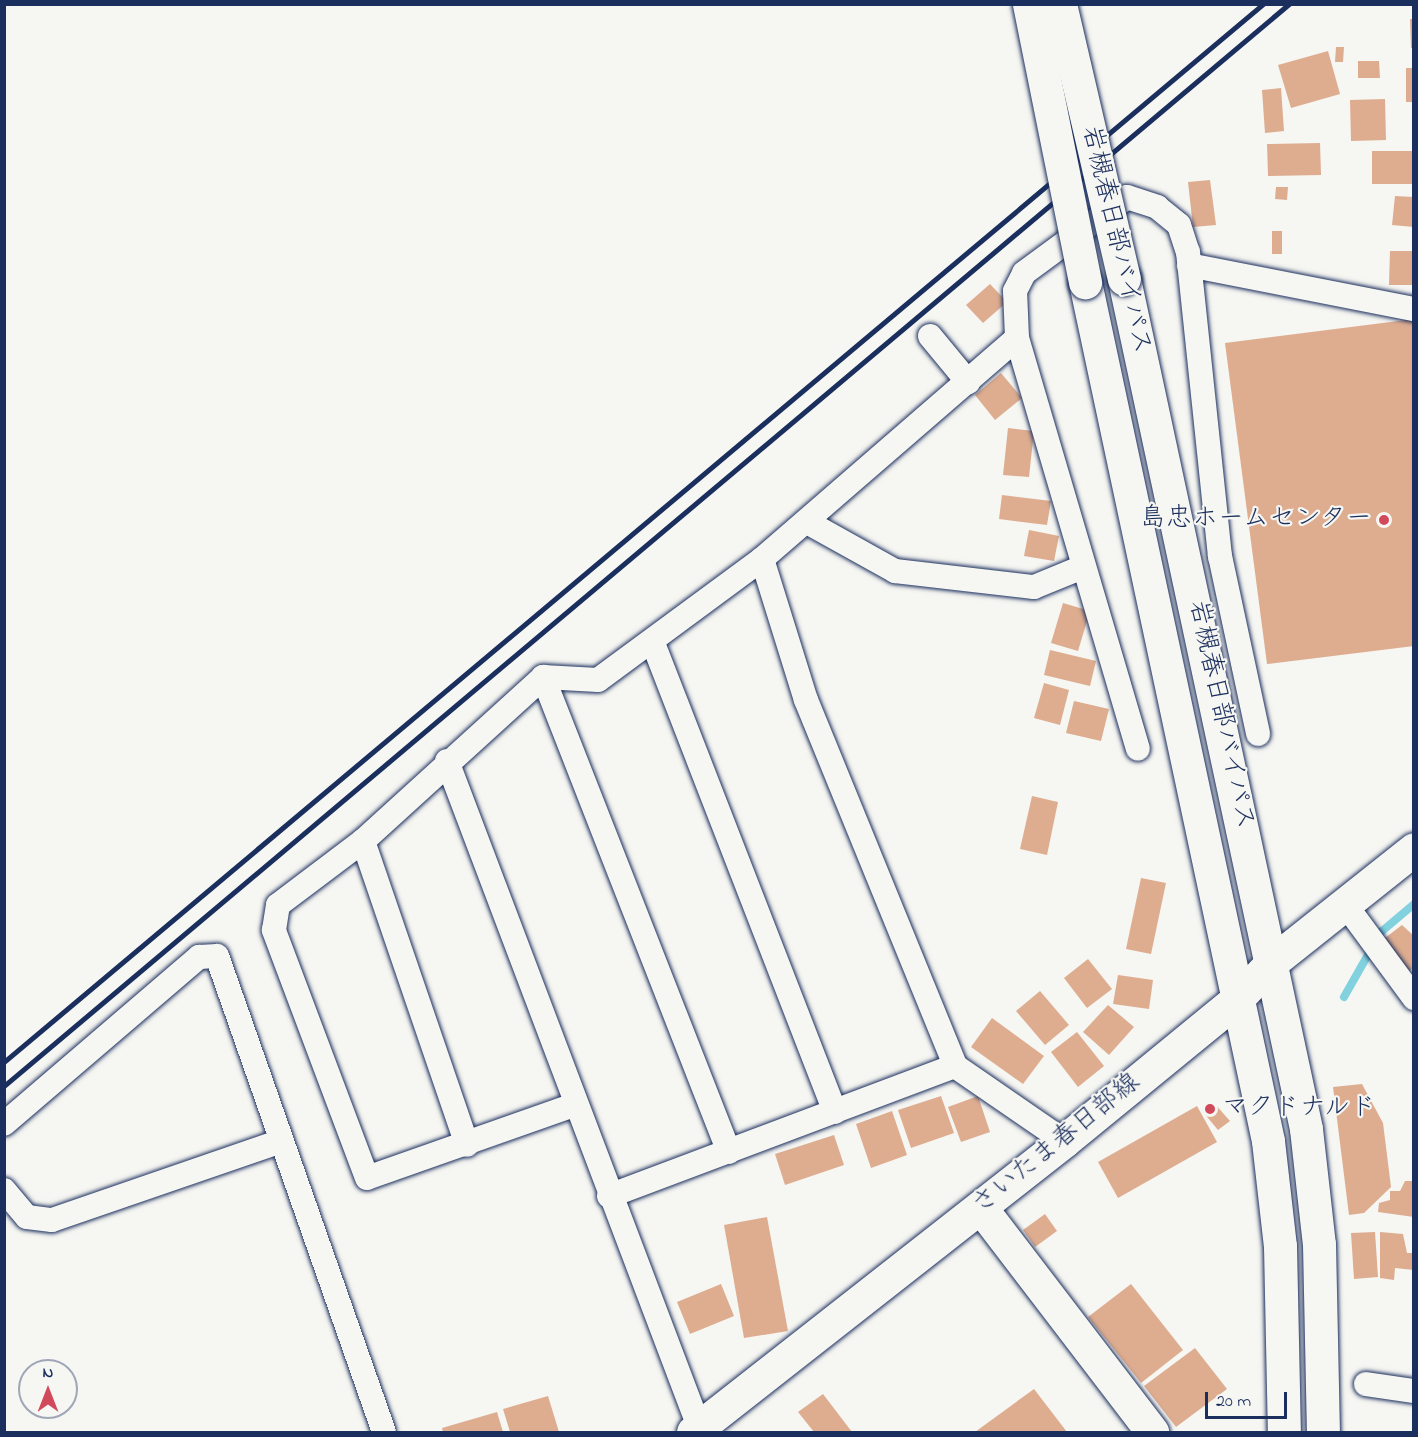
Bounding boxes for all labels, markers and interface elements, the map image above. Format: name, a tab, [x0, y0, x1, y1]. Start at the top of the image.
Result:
street label: 岩槻春日部バイパス	[1073, 122, 1157, 358]
place label: 島忠ホームセンター	[1138, 504, 1372, 536]
marker: 島忠ホームセンター	[1377, 513, 1391, 527]
street label: 岩槻春日部バイパス	[1180, 597, 1260, 833]
street label: さいたま春日部線	[966, 1067, 1148, 1223]
place label: マクドナルド	[1222, 1093, 1378, 1125]
marker: マクドナルド	[1203, 1102, 1217, 1116]
north arrow	[18, 1359, 78, 1419]
text: N	[43, 1361, 53, 1385]
scale bar	[1208, 1380, 1290, 1418]
text: 20 m	[1216, 1389, 1251, 1415]

